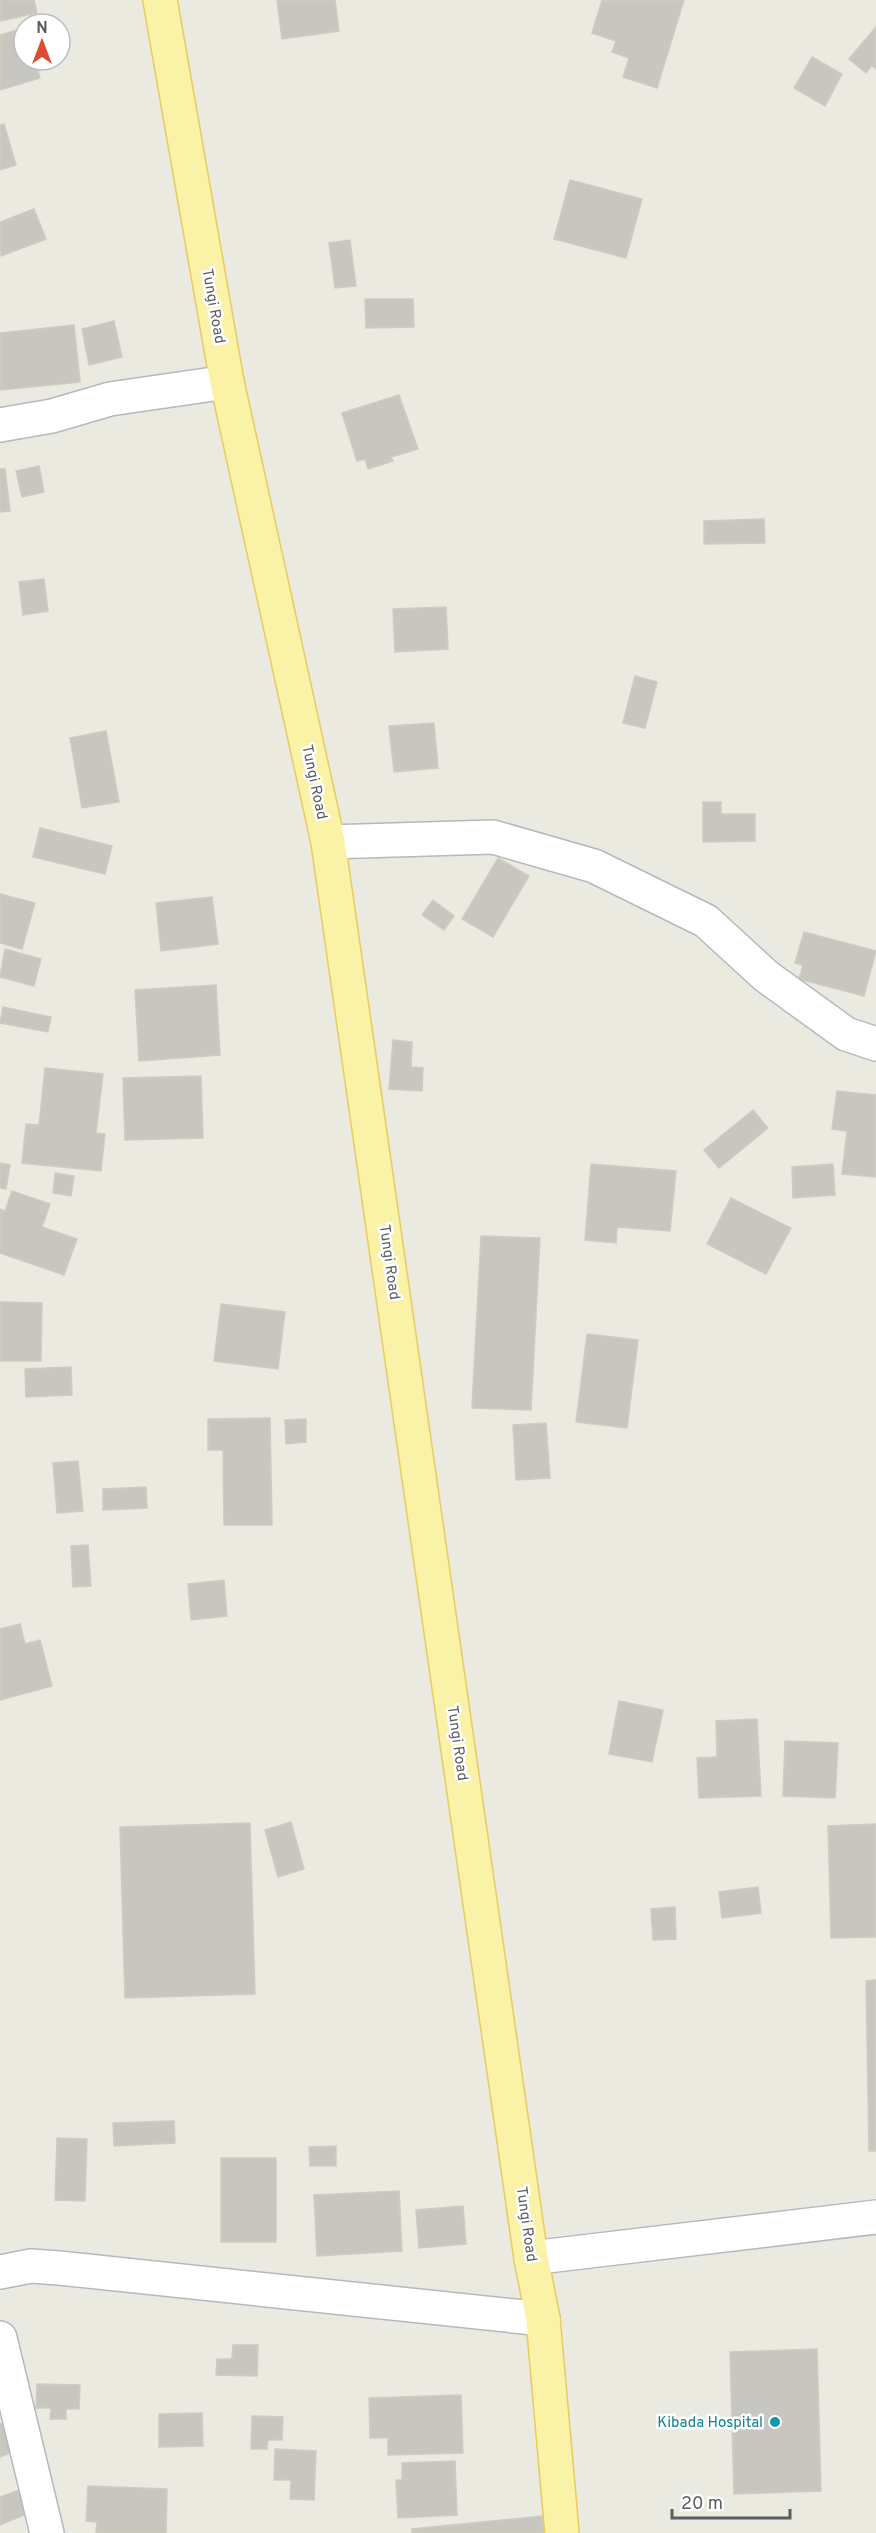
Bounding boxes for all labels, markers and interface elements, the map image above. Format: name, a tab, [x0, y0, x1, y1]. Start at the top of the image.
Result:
north arrow	[12, 12, 72, 72]
text: N	[36, 19, 48, 39]
street label: Tungi Road	[197, 267, 228, 345]
street label: Tungi Road	[296, 743, 331, 821]
street label: Tungi Road	[374, 1223, 403, 1301]
street label: Tungi Road	[442, 1704, 471, 1782]
street label: Tungi Road	[511, 2185, 540, 2263]
place label: Kibada Hospital	[657, 2414, 763, 2433]
marker: Kibada Hospital	[768, 2415, 782, 2429]
scale bar	[672, 2482, 790, 2520]
text: 20 m	[681, 2493, 723, 2516]

